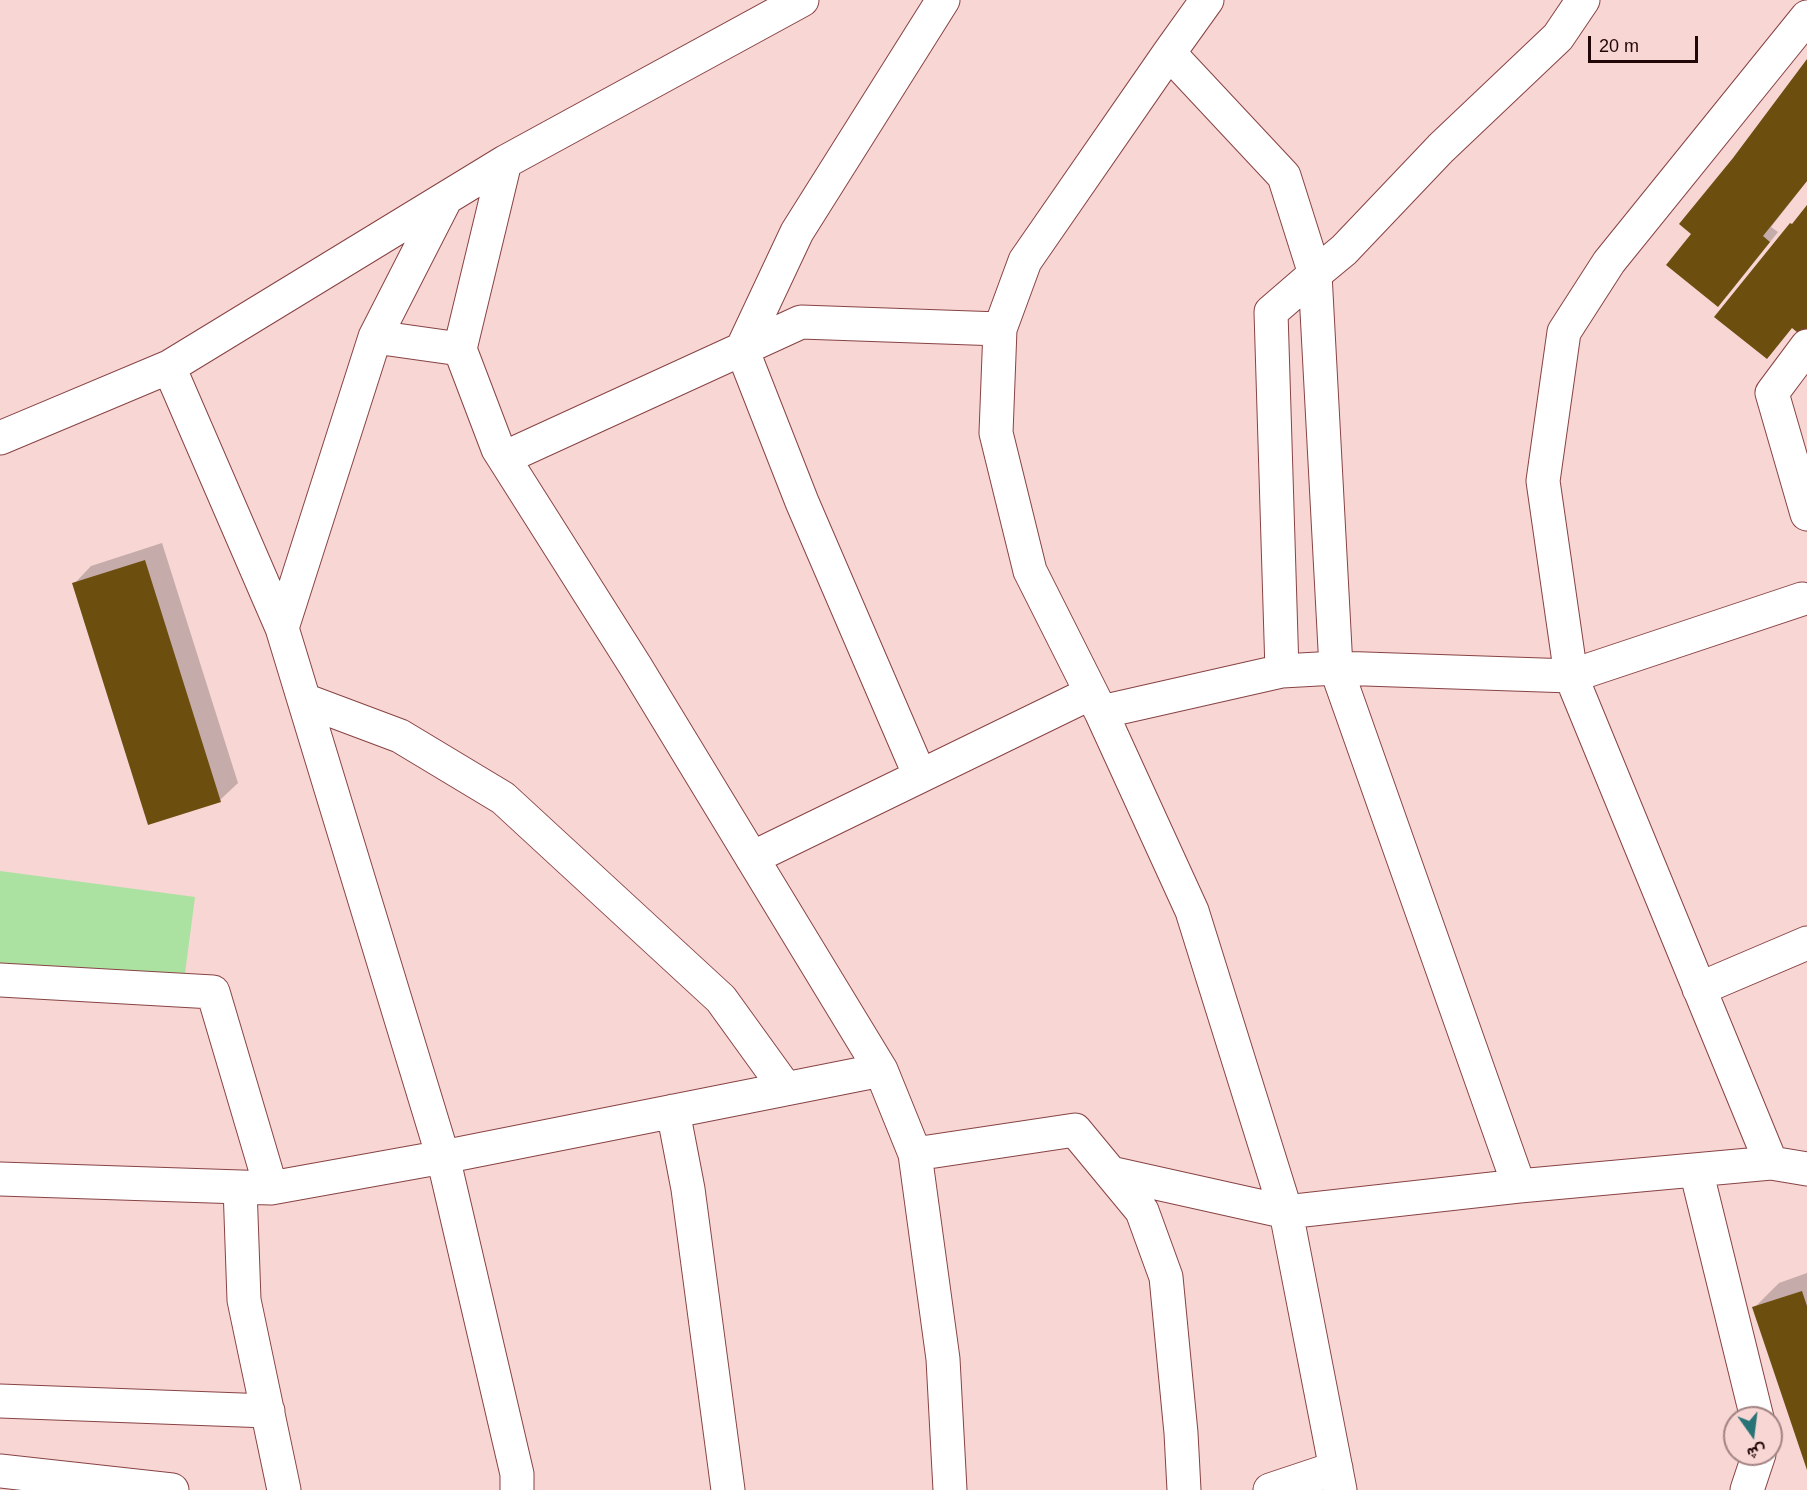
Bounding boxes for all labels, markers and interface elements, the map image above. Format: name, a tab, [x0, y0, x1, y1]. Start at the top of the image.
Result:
scale bar	[1591, 24, 1700, 62]
text: 20 m	[1599, 36, 1639, 56]
north arrow	[1723, 1406, 1783, 1466]
text: ش	[1746, 1441, 1768, 1463]

